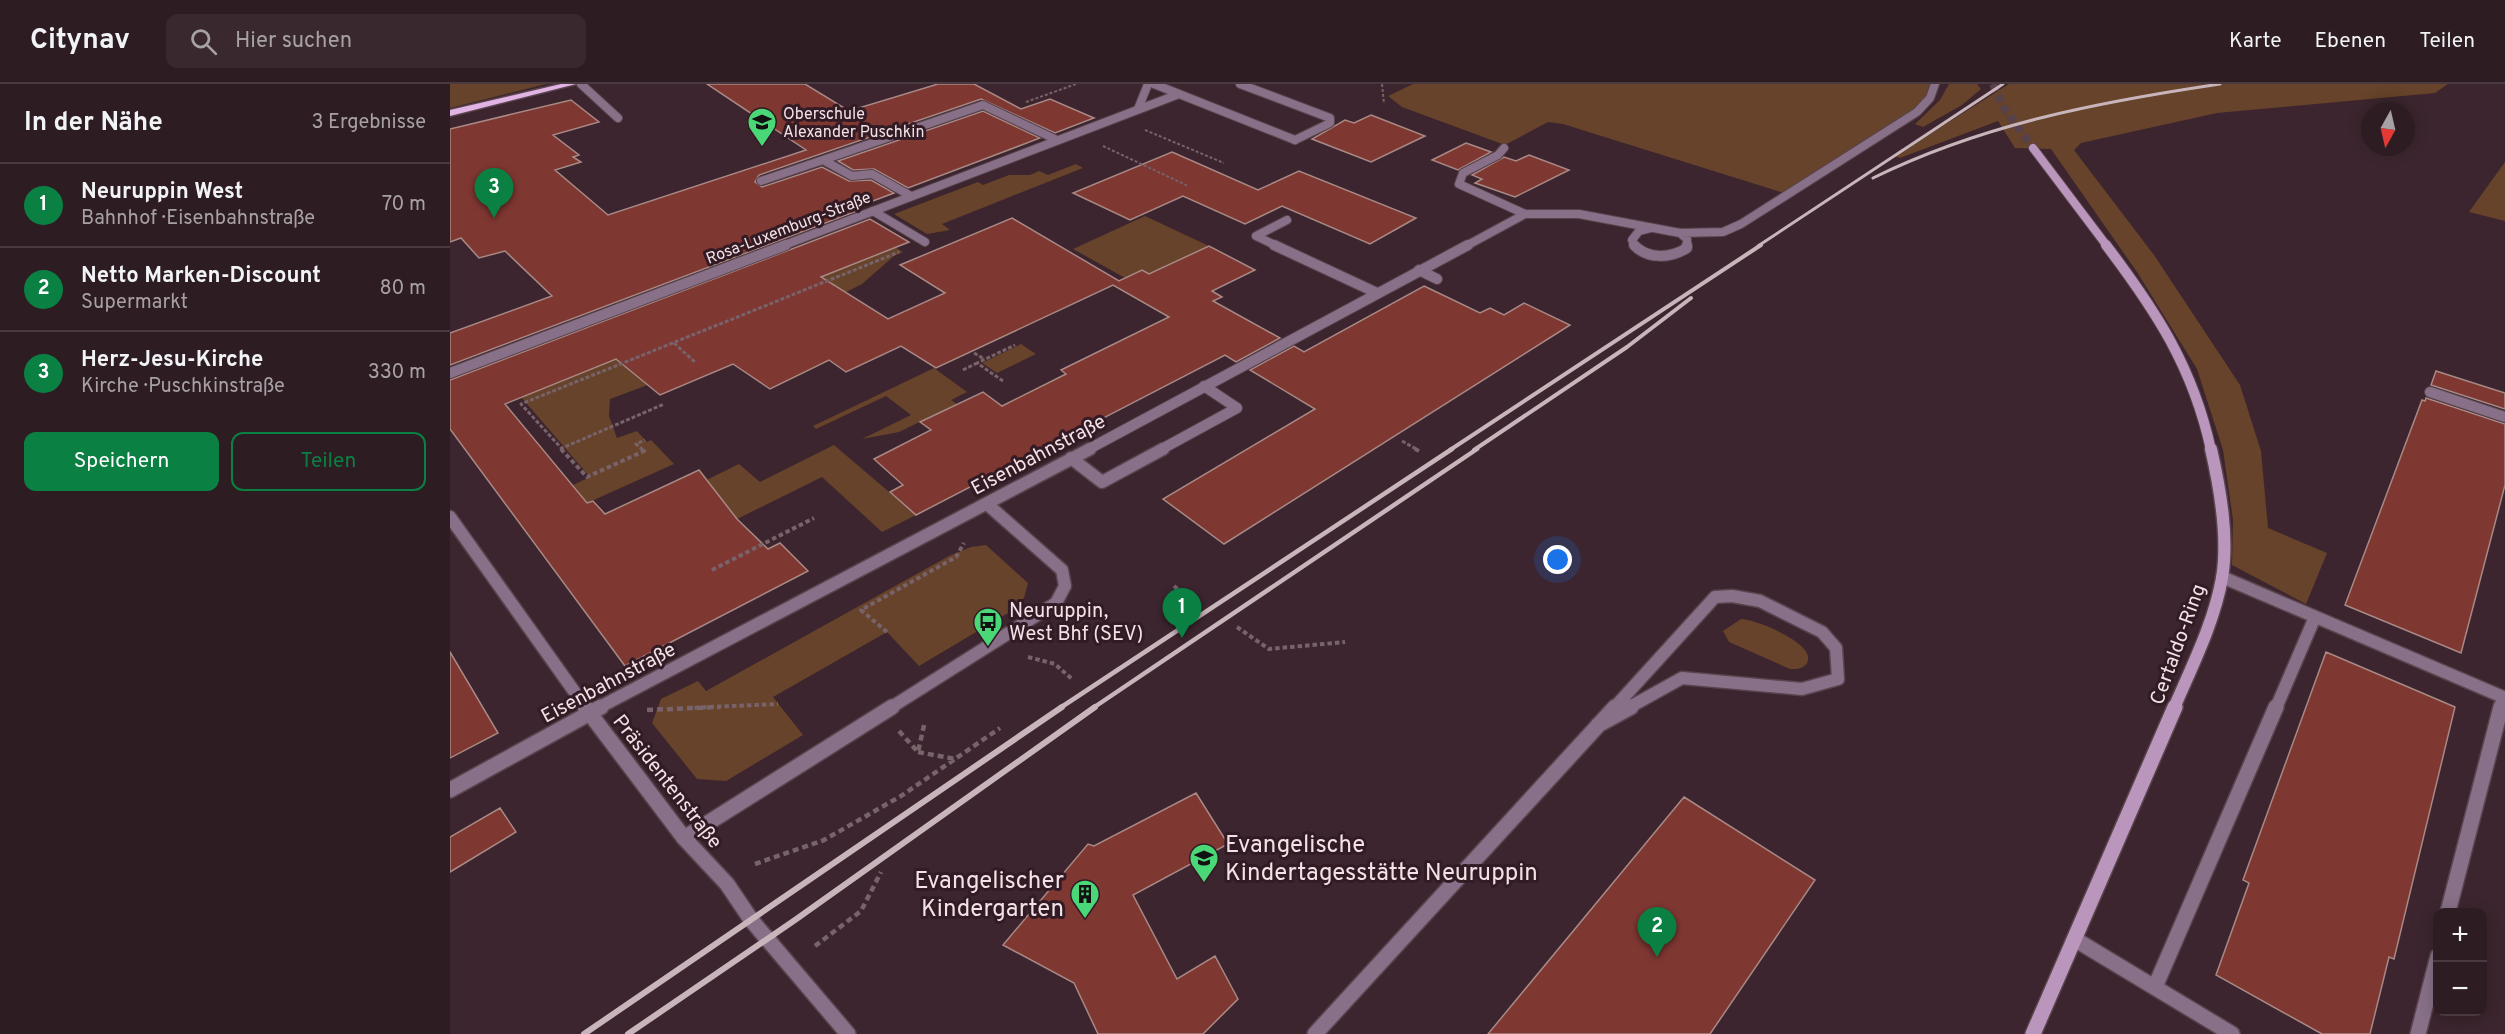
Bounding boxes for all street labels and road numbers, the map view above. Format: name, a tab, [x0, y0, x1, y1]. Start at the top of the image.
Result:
street label: Rosa-Luxemburg-Straße	[704, 188, 874, 270]
street label: Eisenbahnstraße	[967, 409, 1111, 502]
street label: Certaldo-Ring	[2145, 581, 2213, 709]
street label: Eisenbahnstraße	[537, 637, 681, 730]
street label: Präsidentenstraße	[606, 710, 727, 855]

